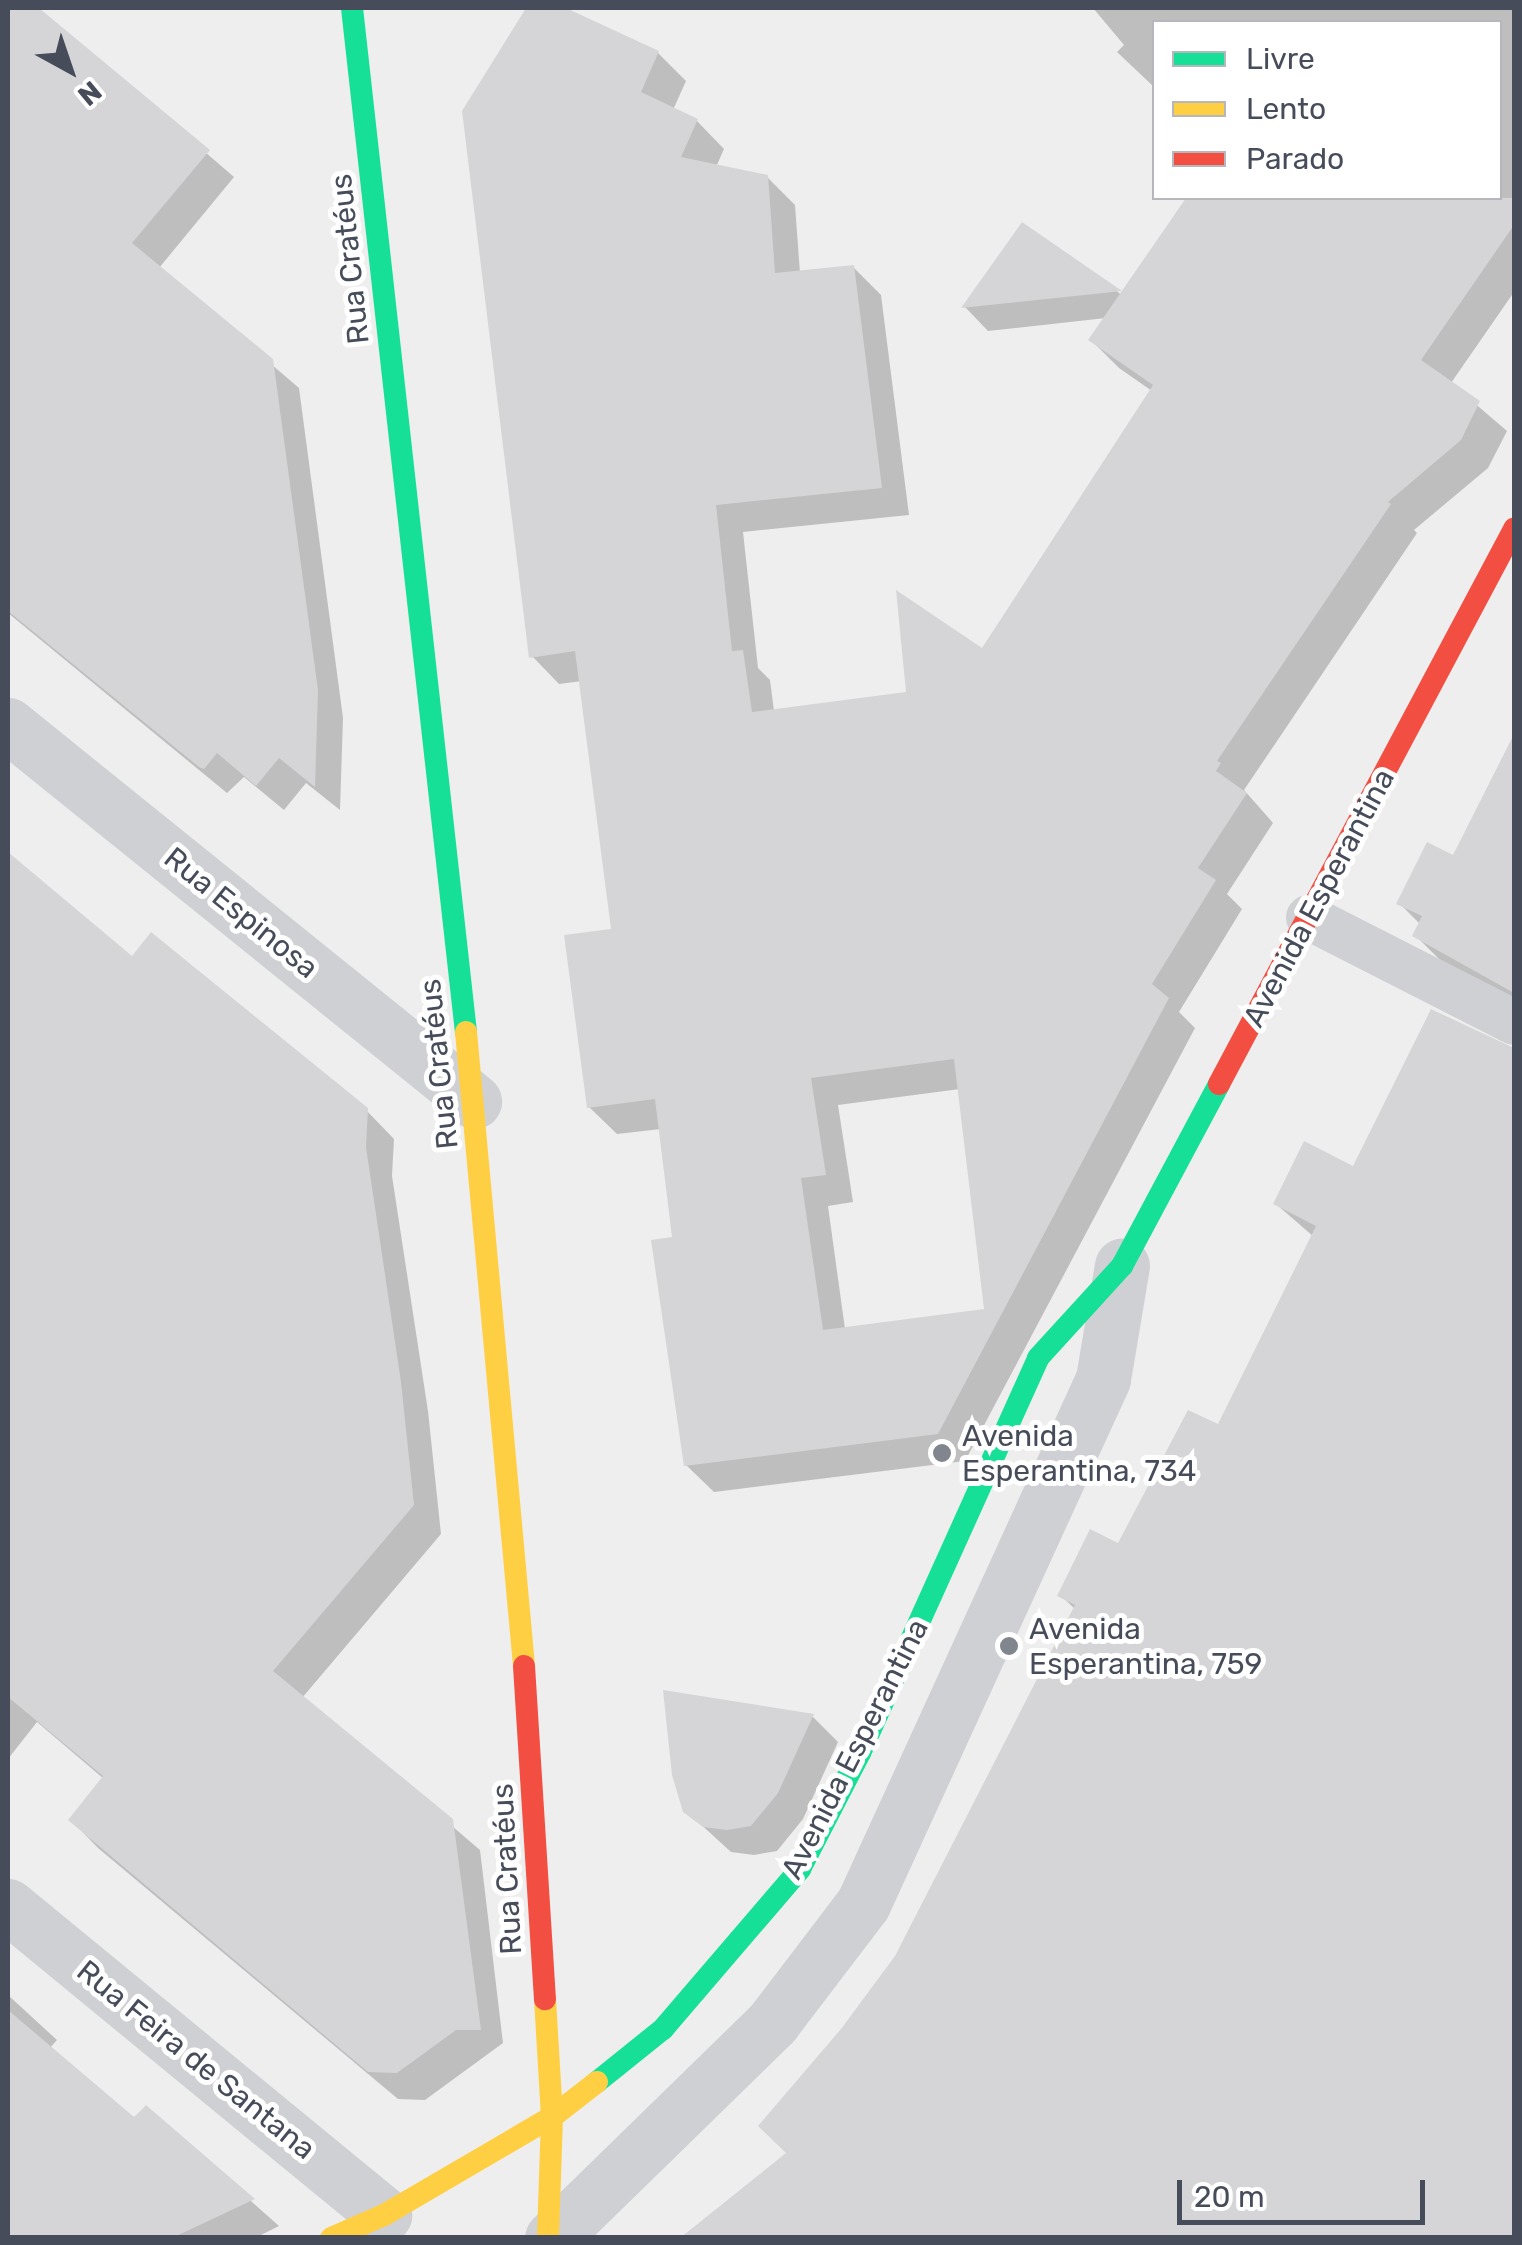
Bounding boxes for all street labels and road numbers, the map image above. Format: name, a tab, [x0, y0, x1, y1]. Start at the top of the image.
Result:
street label: Rua Cratéus	[323, 172, 377, 346]
street label: Avenida Esperantina	[1236, 763, 1402, 1033]
street label: Rua Espinosa	[157, 840, 325, 986]
street label: Rua Cratéus	[412, 977, 466, 1151]
street label: Avenida Esperantina	[774, 1613, 936, 1885]
street label: Rua Cratéus	[485, 1783, 529, 1955]
street label: Rua Feira de Santana	[70, 1953, 322, 2167]

